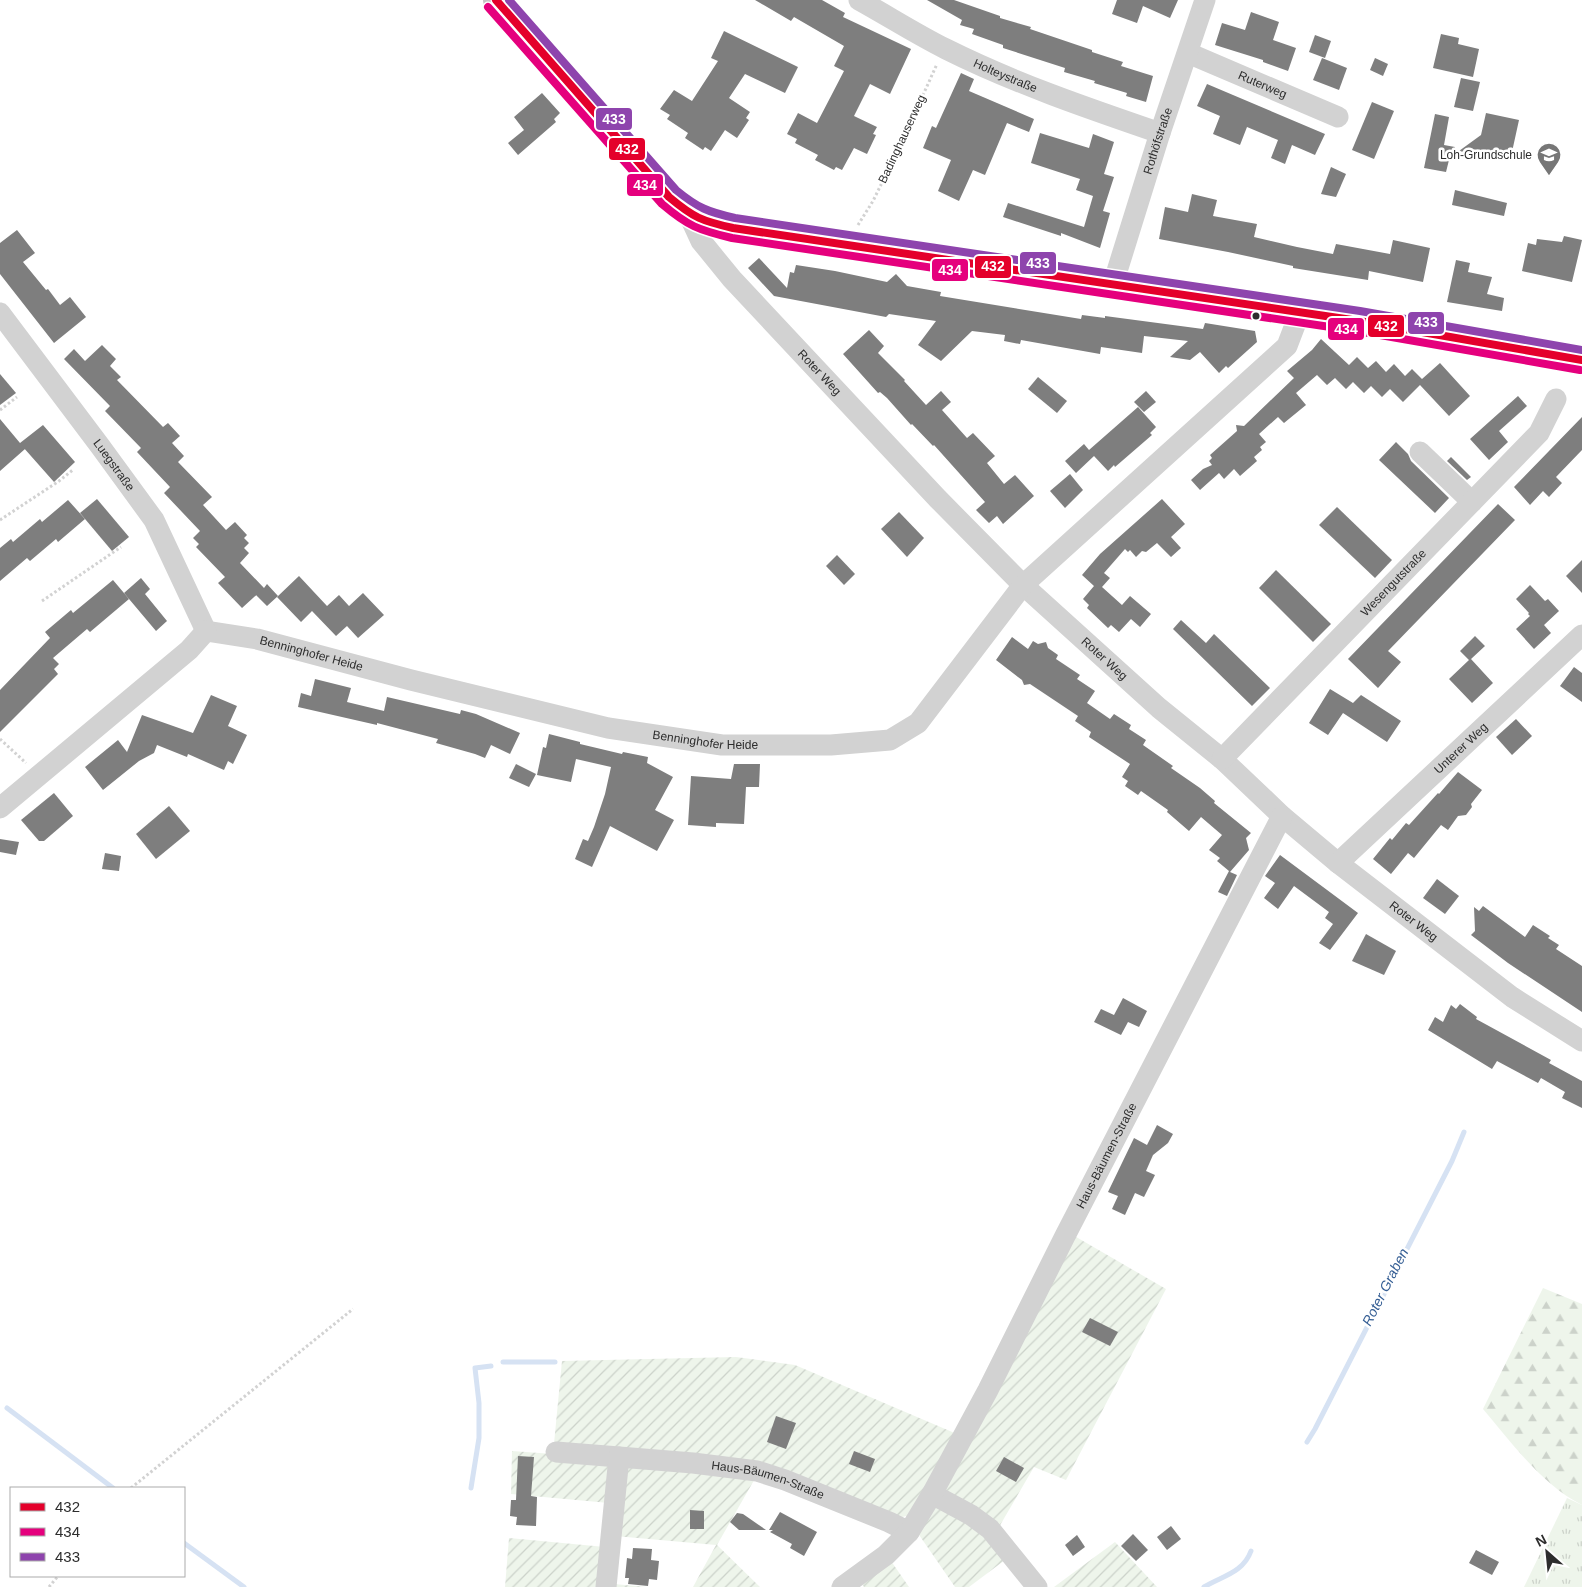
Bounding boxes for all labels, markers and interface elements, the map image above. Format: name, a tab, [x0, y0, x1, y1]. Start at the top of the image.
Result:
street label: Holteystraße	[971, 56, 1040, 95]
street label: Ruterweg	[1236, 68, 1289, 101]
street label: Badinghauserweg	[875, 93, 929, 185]
street label: Rothöfstraße	[1141, 105, 1175, 176]
line badge: 433	[595, 107, 633, 131]
text: 433	[602, 111, 626, 127]
line badge: 432	[608, 137, 646, 161]
text: 432	[615, 141, 639, 157]
school or university icon: Loh-Grundschule	[1536, 142, 1562, 176]
place label: Loh-Grundschule	[1440, 148, 1532, 162]
line badge: 434	[626, 173, 664, 197]
text: 434	[633, 177, 657, 193]
line badge: 433	[1019, 251, 1057, 275]
line badge: 432	[974, 255, 1012, 279]
text: 433	[1026, 255, 1050, 271]
line badge: 434	[931, 258, 969, 282]
text: 432	[981, 258, 1005, 274]
text: 434	[938, 262, 962, 278]
unlabelled marker	[1251, 311, 1261, 321]
line badge: 433	[1407, 311, 1445, 335]
line badge: 432	[1367, 314, 1405, 338]
text: 433	[1414, 314, 1438, 330]
line badge: 434	[1327, 317, 1365, 341]
text: 432	[1374, 318, 1398, 334]
text: 434	[1334, 321, 1358, 337]
street label: Roter Weg	[795, 347, 844, 398]
street label: Luegstraße	[90, 436, 138, 494]
street label: Wesengutstraße	[1358, 546, 1429, 619]
street label: Benninghofer Heide	[258, 633, 365, 674]
street label: Roter Weg	[1079, 634, 1130, 683]
street label: Unterer Weg	[1431, 720, 1490, 777]
street label: Benninghofer Heide	[652, 728, 758, 752]
street label: Roter Weg	[1387, 898, 1441, 944]
street label: Haus-Bäumen-Straße	[1073, 1100, 1140, 1211]
water label: Roter Graben	[1359, 1245, 1411, 1328]
street label: Haus-Bäumen-Straße	[711, 1458, 827, 1502]
legend	[10, 1487, 185, 1577]
text: 432	[55, 1498, 80, 1515]
text: 434	[55, 1523, 80, 1540]
north arrow	[1522, 1527, 1572, 1577]
text: N	[1533, 1531, 1549, 1550]
text: 433	[55, 1548, 80, 1565]

